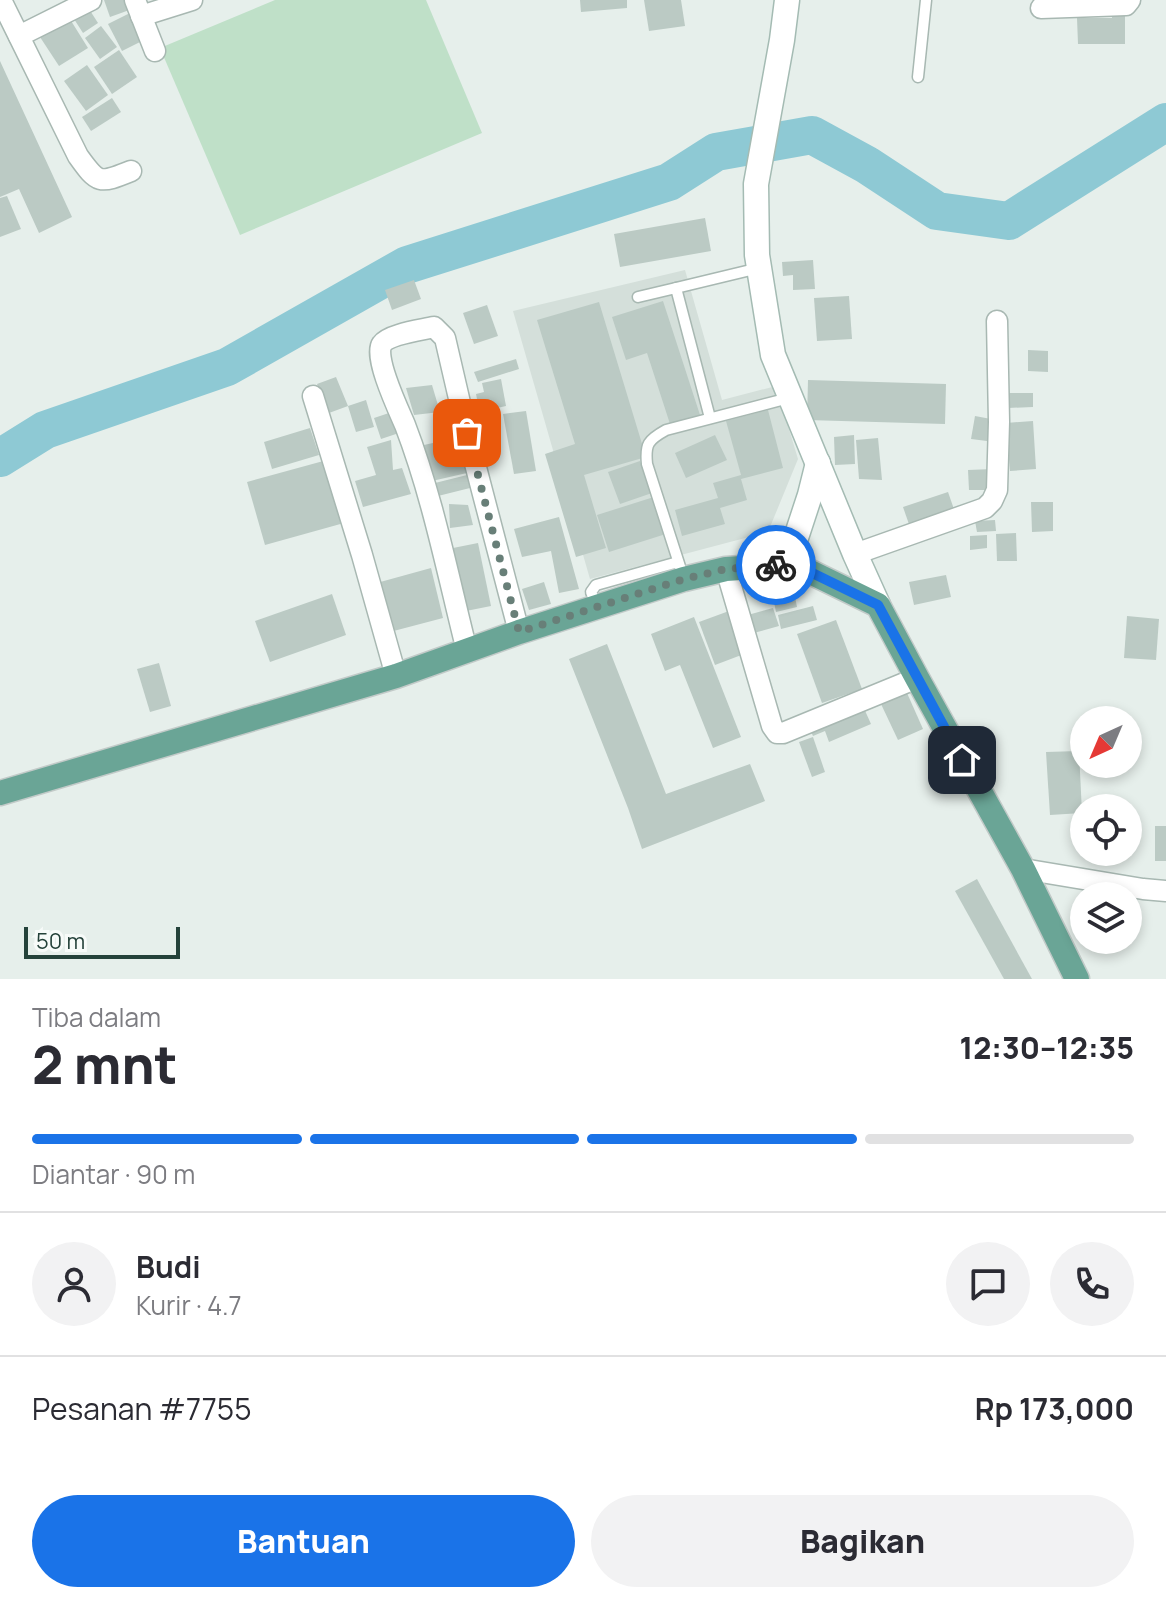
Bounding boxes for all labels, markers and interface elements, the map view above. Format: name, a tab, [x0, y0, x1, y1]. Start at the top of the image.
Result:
pin	[433, 399, 501, 467]
icon: bag	[445, 411, 489, 455]
courier	[736, 525, 816, 605]
icon: bike	[754, 543, 798, 587]
north arrow	[1070, 706, 1142, 778]
map controls	[1070, 706, 1142, 954]
pin	[928, 726, 996, 794]
icon: home	[940, 738, 984, 782]
button: locate	[1070, 794, 1142, 866]
button: layers	[1070, 882, 1142, 954]
scale bar	[24, 923, 180, 959]
text: 50 m	[36, 926, 85, 956]
text: Tiba dalam	[32, 999, 161, 1035]
text: 12:30–12:35	[960, 1027, 1134, 1068]
text: 2 mnt	[32, 1029, 178, 1100]
text: Diantar · 90 m	[32, 1156, 195, 1192]
button: person	[32, 1242, 116, 1326]
button: chat	[946, 1242, 1030, 1326]
button: phone	[1050, 1242, 1134, 1326]
text: Budi	[136, 1246, 201, 1287]
text: Kurir · 4.7	[136, 1287, 242, 1323]
text: Pesanan #7755	[32, 1388, 251, 1429]
text: Rp 173,000	[975, 1388, 1134, 1429]
button: Bantuan	[32, 1495, 575, 1587]
button: Bagikan	[591, 1495, 1134, 1587]

